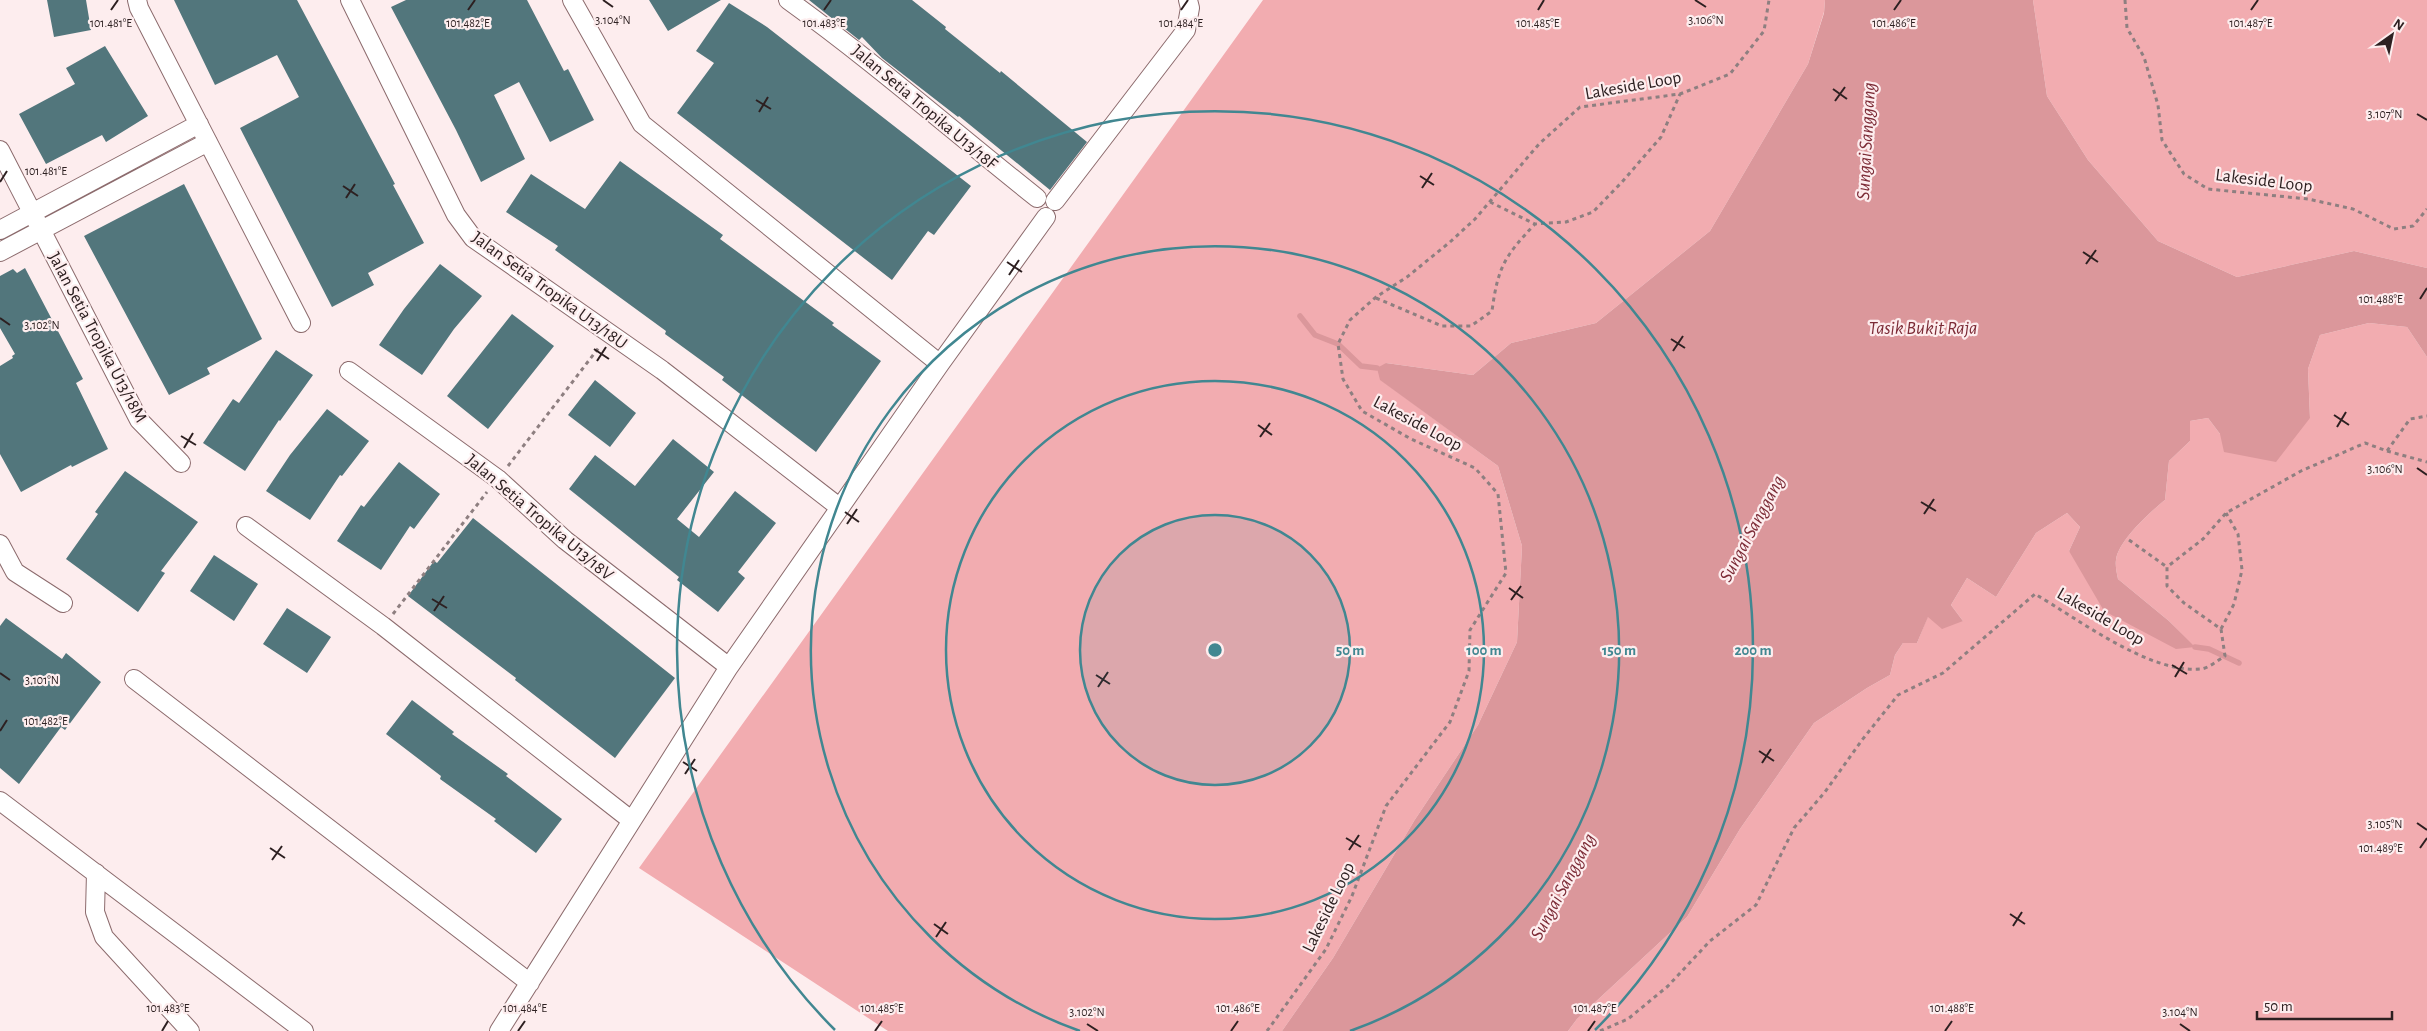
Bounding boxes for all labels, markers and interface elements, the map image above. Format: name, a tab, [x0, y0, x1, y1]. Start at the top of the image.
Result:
north arrow	[2367, 10, 2417, 60]
text: 3.104°N	[595, 14, 631, 26]
text: 3.106°N	[1688, 14, 1724, 26]
text: N	[2391, 16, 2406, 33]
text: 101.481°E	[90, 17, 132, 29]
text: 101.482°E	[446, 17, 490, 29]
text: 101.483°E	[802, 17, 846, 29]
text: 101.484°E	[1159, 17, 1203, 29]
text: 101.485°E	[1516, 17, 1560, 29]
text: 101.486°E	[1872, 17, 1916, 29]
text: 101.487°E	[2229, 17, 2273, 29]
street label: Jalan Setia Tropika U13/18F	[848, 42, 1001, 174]
street label: Lakeside Loop	[1583, 69, 1683, 103]
water label: Sungai Sanggang	[1854, 82, 1879, 200]
text: 3.107°N	[2368, 108, 2402, 120]
text: 101.481°E	[25, 165, 67, 177]
street label: Lakeside Loop	[2214, 166, 2313, 196]
street label: Jalan Setia Tropika U13/18U	[468, 229, 630, 353]
street label: Jalan Setia Tropika U13/18M	[45, 249, 150, 426]
text: 101.488°E	[2359, 293, 2403, 305]
text: 3.102°N	[24, 319, 60, 331]
water label: Tasik Bukit Raja	[1869, 319, 1977, 338]
street label: Lakeside Loop	[1370, 393, 1465, 455]
street label: Jalan Setia Tropika U13/18V	[462, 451, 617, 585]
text: 3.106°N	[2367, 463, 2403, 475]
water label: Sungai Sanggang	[1716, 472, 1788, 585]
street label: Lakeside Loop	[2054, 585, 2147, 649]
centre of rings	[1206, 641, 1224, 659]
text: 50 m	[1336, 643, 1364, 658]
text: 100 m	[1466, 643, 1502, 658]
text: 150 m	[1602, 643, 1636, 658]
text: 200 m	[1734, 643, 1772, 658]
text: 3.101°N	[25, 674, 59, 686]
text: 101.482°E	[24, 715, 68, 727]
text: 3.105°N	[2368, 818, 2402, 830]
water label: Sungai Sanggang	[1527, 830, 1599, 943]
text: 101.489°E	[2359, 842, 2403, 854]
street label: Lakeside Loop	[1299, 860, 1358, 955]
scale bar	[2257, 988, 2392, 1020]
text: 50 m	[2264, 999, 2293, 1014]
text: 101.483°E	[146, 1002, 190, 1014]
text: 101.484°E	[503, 1002, 547, 1014]
text: 101.485°E	[860, 1002, 904, 1014]
text: 101.486°E	[1216, 1002, 1260, 1014]
text: 101.487°E	[1573, 1002, 1617, 1014]
text: 101.488°E	[1930, 1002, 1974, 1014]
text: 3.102°N	[1069, 1006, 1105, 1018]
text: 3.104°N	[2162, 1006, 2198, 1018]

